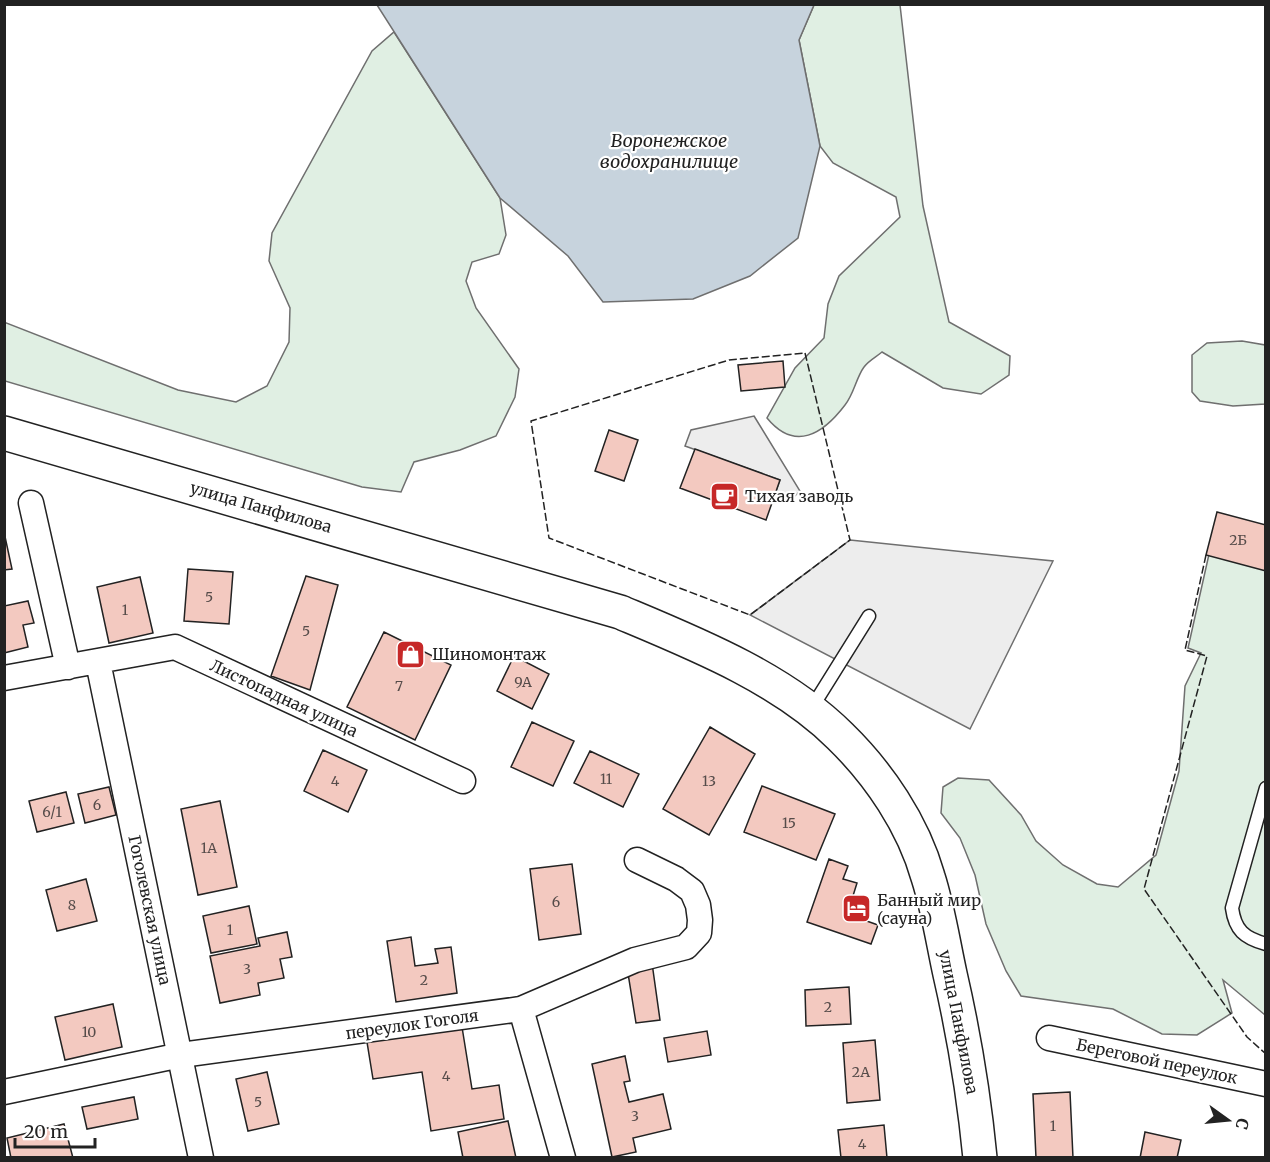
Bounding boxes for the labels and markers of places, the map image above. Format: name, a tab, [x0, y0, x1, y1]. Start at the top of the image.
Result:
cafe icon: Тихая заводь	[708, 480, 740, 512]
place label: Тихая заводь	[745, 486, 853, 506]
shop icon: Шиномонтаж	[395, 638, 427, 670]
place label: Шиномонтаж	[432, 644, 546, 664]
place label: Банный мир (сауна)	[877, 890, 981, 928]
hotel icon: Банный мир (сауна)	[840, 893, 872, 925]

